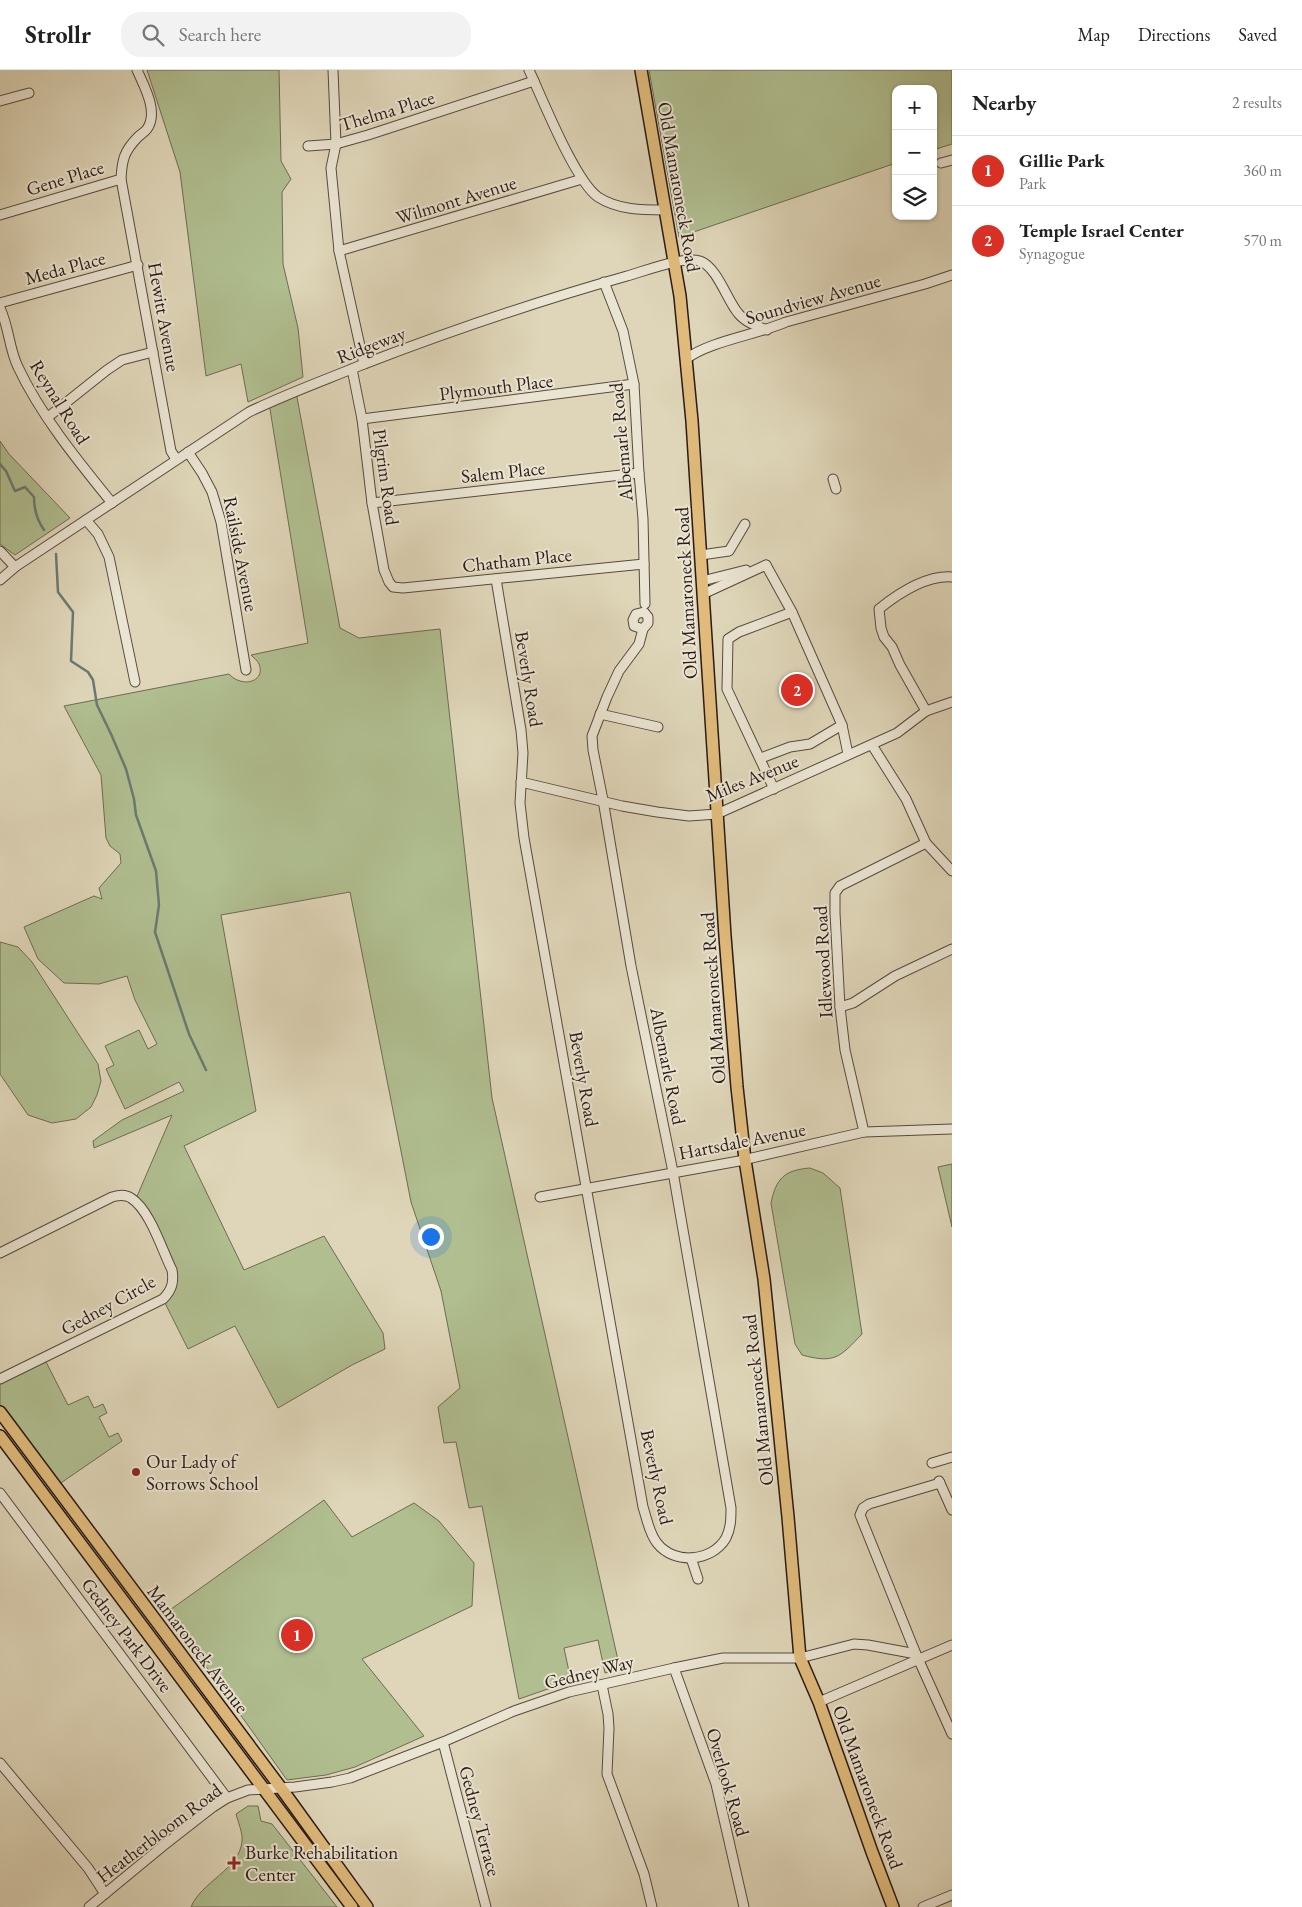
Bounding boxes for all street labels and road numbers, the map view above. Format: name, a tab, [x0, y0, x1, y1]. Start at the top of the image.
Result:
street label: Thelma Place	[336, 85, 438, 137]
street label: Old Mamaroneck Road	[652, 100, 706, 274]
street label: Gene Place	[23, 154, 107, 202]
street label: Wilmont Avenue	[393, 170, 519, 230]
street label: Meda Place	[22, 245, 108, 291]
street label: Hewitt Avenue	[142, 260, 186, 374]
street label: Soundview Avenue	[742, 268, 884, 330]
street label: Ridgeway	[333, 320, 410, 370]
street label: Reynal Road	[24, 355, 96, 449]
street label: Plymouth Place	[438, 368, 554, 406]
street label: Albemarle Road	[603, 381, 639, 503]
street label: Pilgrim Road	[367, 427, 405, 527]
street label: Salem Place	[460, 455, 546, 489]
street label: Railside Avenue	[218, 494, 264, 614]
street label: Old Mamaroneck Road	[669, 506, 703, 680]
street label: Chatham Place	[461, 542, 573, 578]
street label: Beverly Road	[509, 629, 549, 729]
street label: Miles Avenue	[702, 748, 802, 808]
street label: Idlewood Road	[808, 905, 838, 1019]
street label: Old Mamaroneck Road	[694, 911, 731, 1085]
street label: Albemarle Road	[644, 1004, 692, 1127]
street label: Beverly Road	[563, 1029, 605, 1129]
street label: Hartsdale Avenue	[676, 1116, 808, 1166]
street label: Gedney Circle	[56, 1269, 160, 1341]
street label: Old Mamaroneck Road	[737, 1313, 779, 1487]
street label: Beverly Road	[635, 1427, 679, 1527]
street label: Gedney Park Drive	[76, 1573, 178, 1697]
street label: Mamaroneck Avenue	[141, 1580, 255, 1718]
street label: Gedney Way	[542, 1649, 637, 1695]
street label: Old Mamaroneck Road	[827, 1702, 909, 1873]
street label: Overlook Road	[701, 1725, 756, 1839]
street label: Gedney Terrace	[453, 1763, 507, 1879]
street label: Heatherbloom Road	[91, 1777, 227, 1888]

